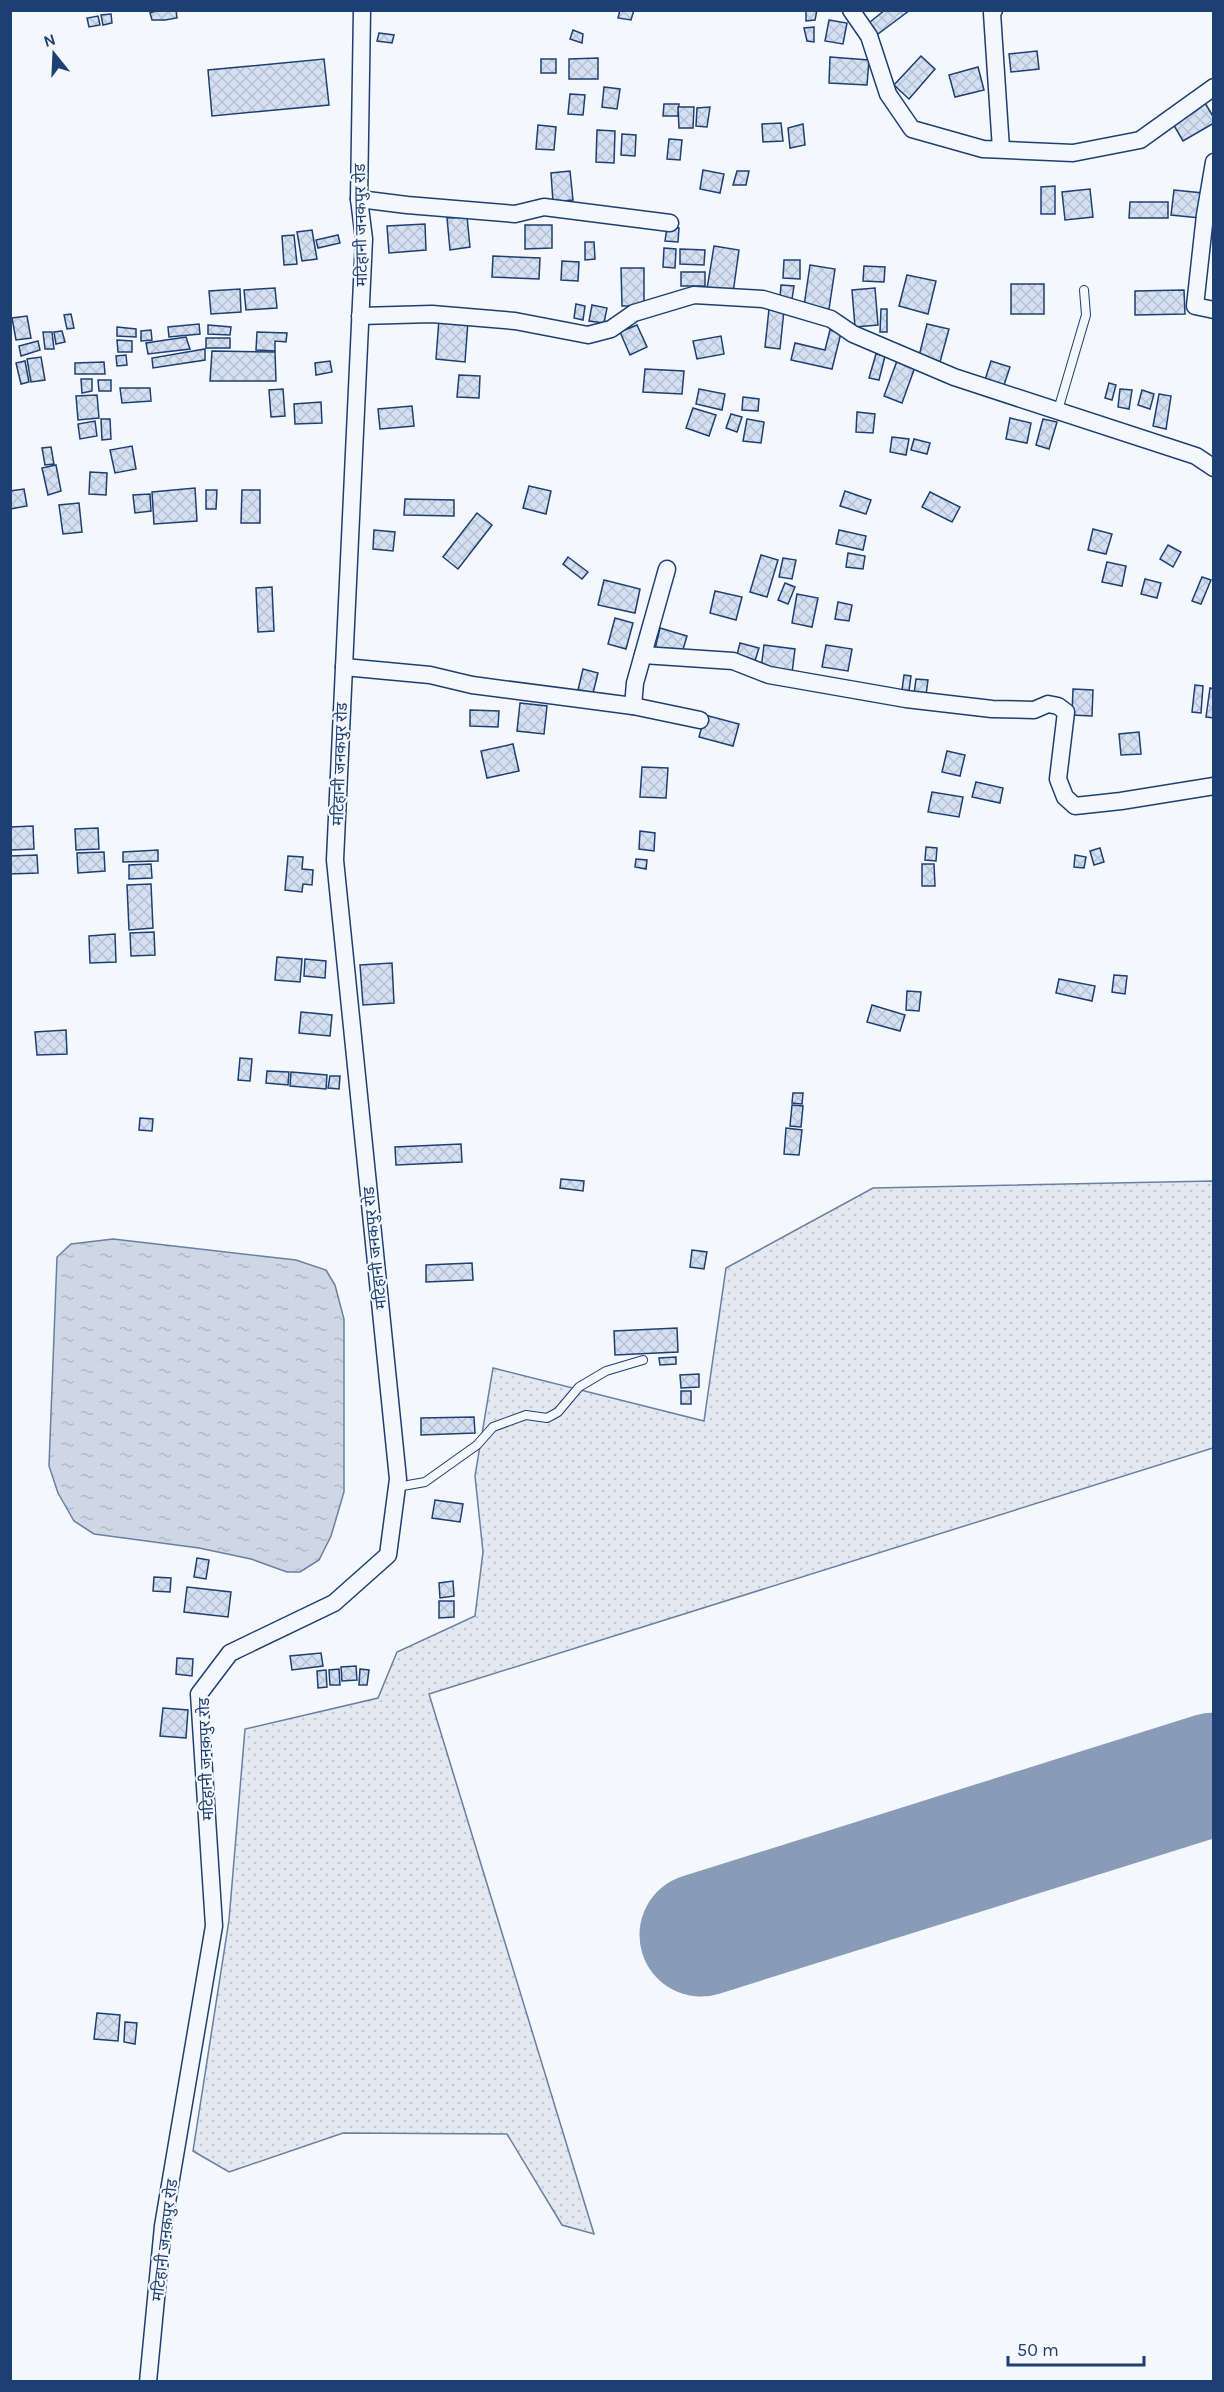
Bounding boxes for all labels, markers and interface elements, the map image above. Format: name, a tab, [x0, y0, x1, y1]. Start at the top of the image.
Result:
north arrow	[24, 24, 84, 84]
text: N	[41, 29, 58, 51]
street label: मटिहानी जनकपुर रोड	[350, 163, 372, 287]
street label: मटिहानी जनकपुर रोड	[328, 702, 352, 826]
street label: मटिहानी जनकपुर रोड	[359, 1185, 391, 1310]
street label: मटिहानी जनकपुर रोड	[194, 1697, 218, 1821]
street label: मटिहानी जनकपुर रोड	[148, 2177, 182, 2302]
scale bar	[1008, 2329, 1144, 2367]
text: 50 m	[1017, 2339, 1059, 2361]

